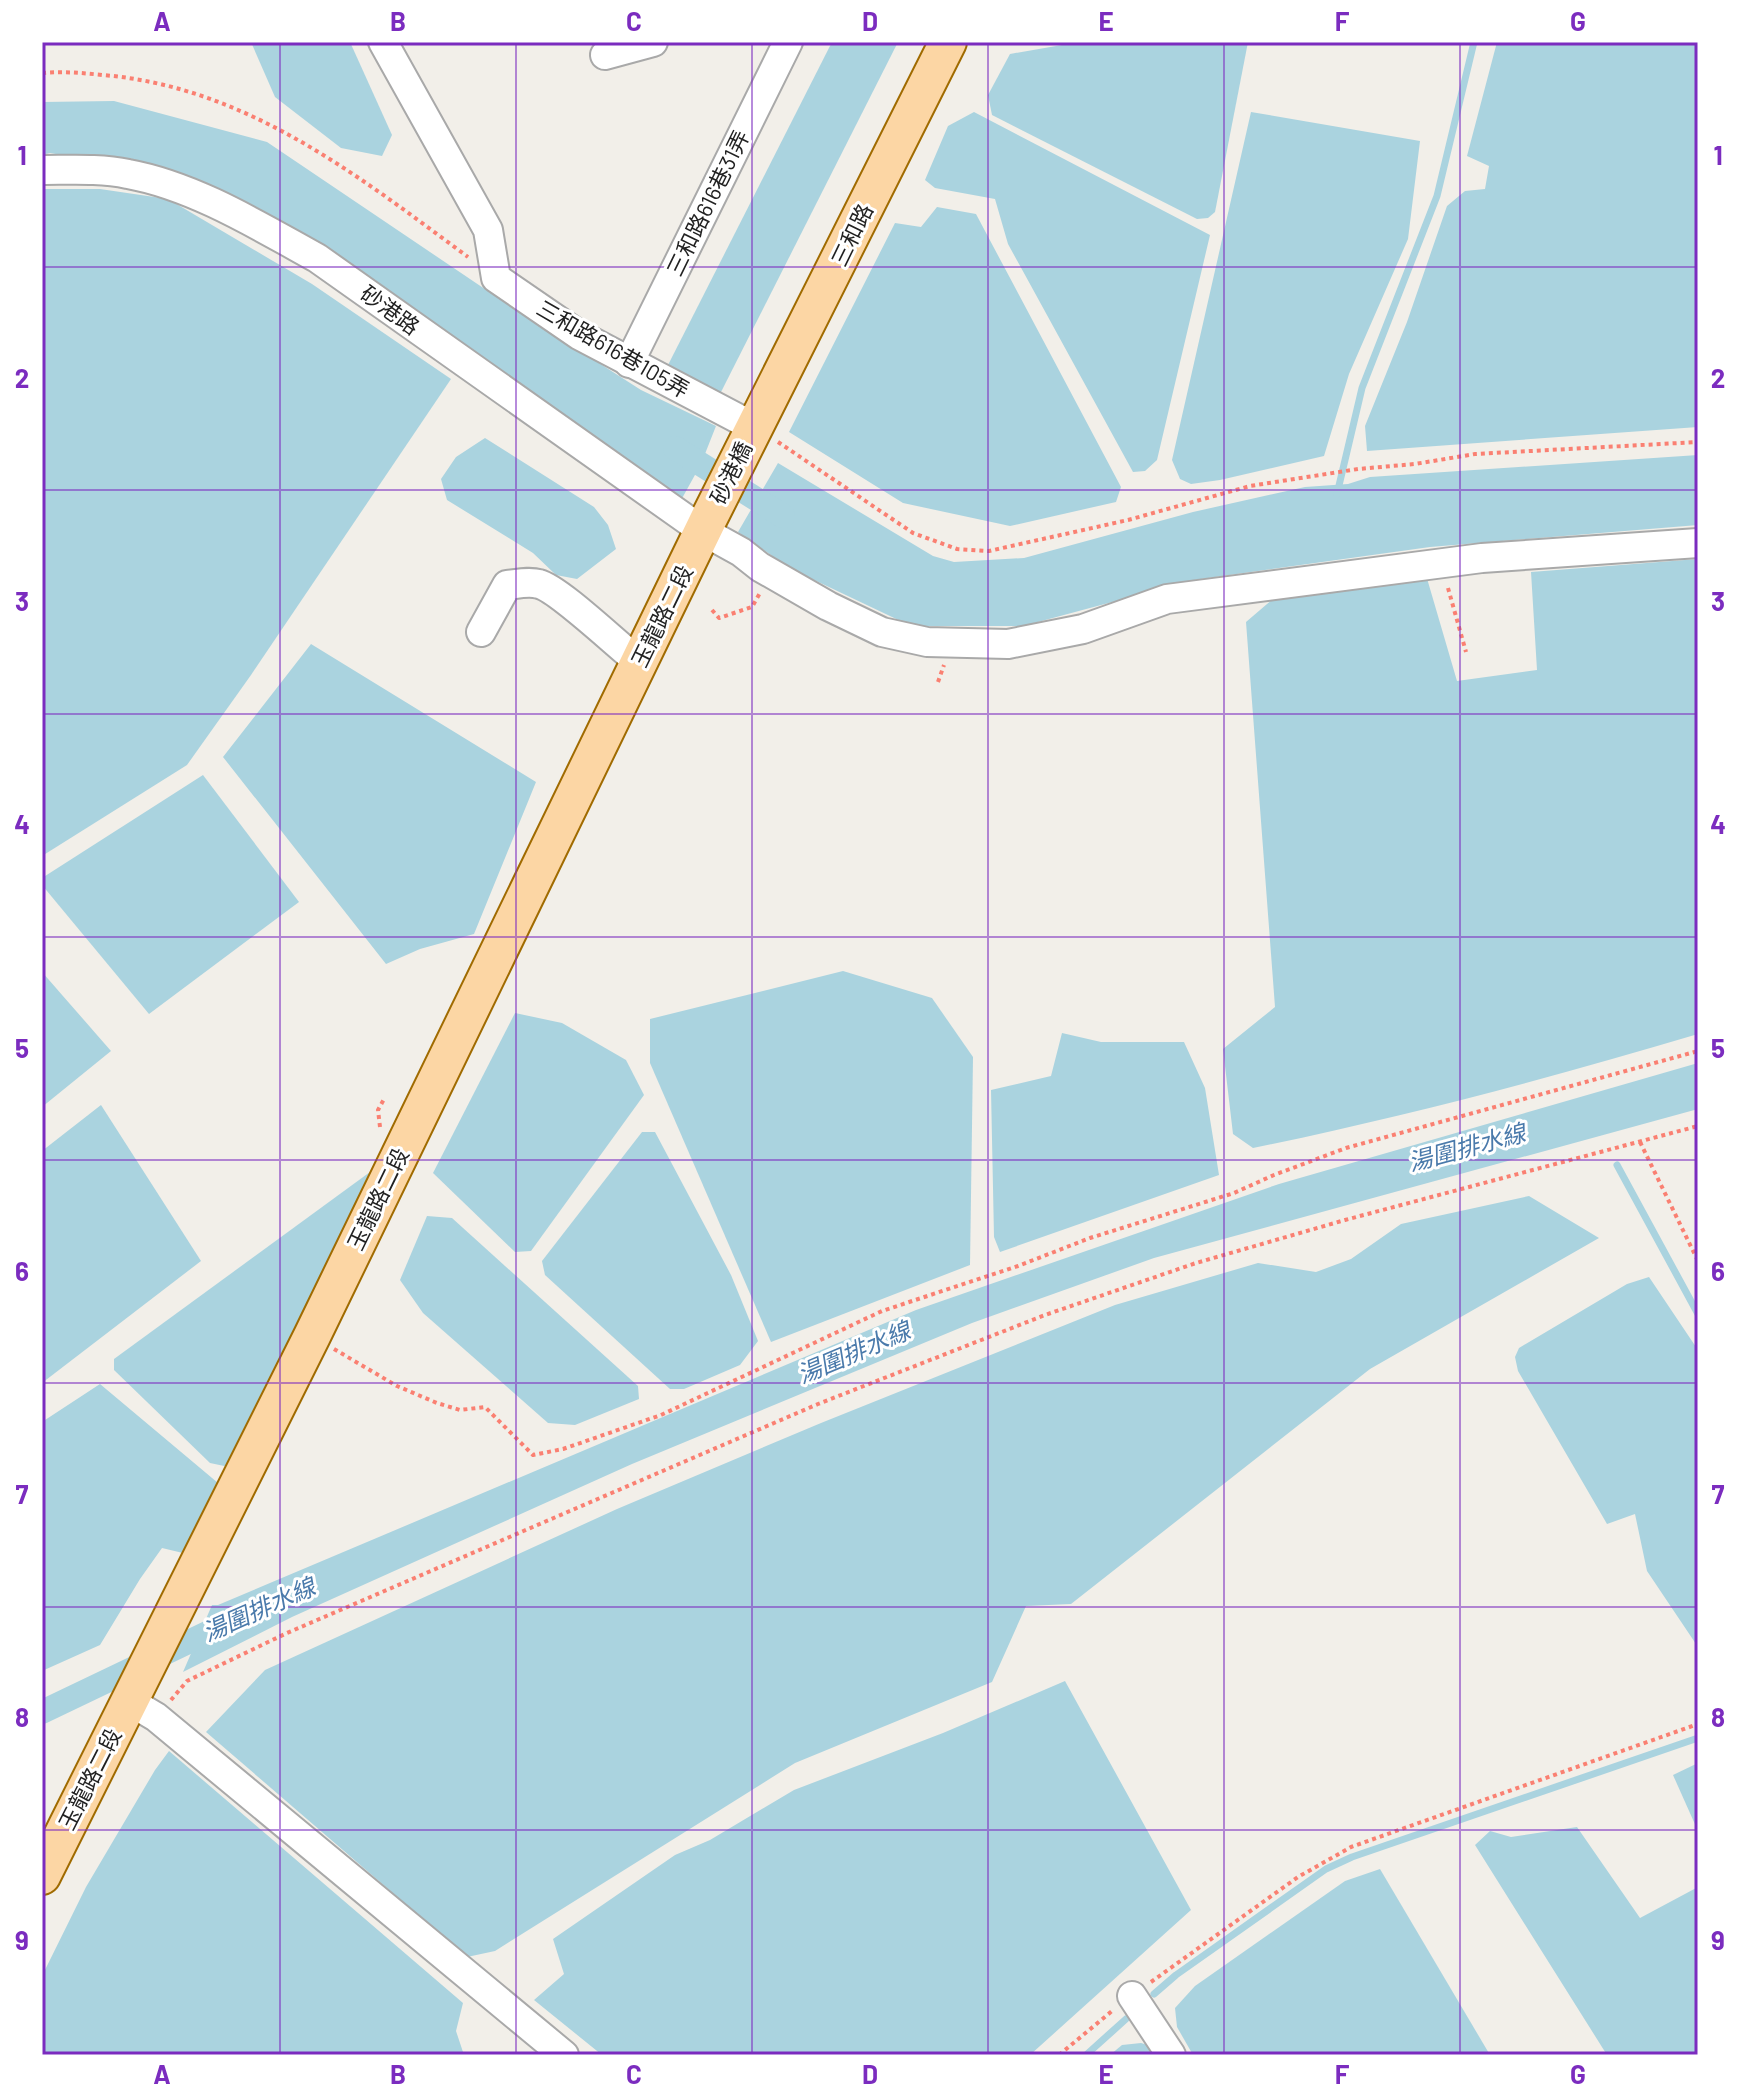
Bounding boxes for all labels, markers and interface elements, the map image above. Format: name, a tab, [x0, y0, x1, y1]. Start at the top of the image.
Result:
text: A	[153, 5, 171, 36]
text: B	[390, 5, 406, 36]
text: C	[626, 5, 642, 36]
text: D	[862, 5, 878, 36]
text: E	[1098, 5, 1114, 36]
text: F	[1335, 5, 1350, 36]
text: G	[1570, 5, 1586, 36]
street label: 三和路616巷31弄	[661, 125, 754, 280]
text: 1	[17, 139, 27, 170]
text: 1	[1713, 139, 1723, 170]
street label: 三和路	[825, 199, 877, 270]
street label: 砂港路	[356, 279, 425, 339]
street label: 三和路616巷105弄	[533, 294, 694, 402]
text: 2	[15, 362, 29, 393]
text: 2	[1711, 362, 1725, 393]
street label: 砂港橋	[704, 437, 756, 508]
street label: 玉龍路二段	[625, 560, 697, 671]
text: 3	[15, 585, 29, 616]
text: 3	[1711, 585, 1725, 616]
text: 4	[14, 808, 30, 839]
text: 4	[1710, 808, 1726, 839]
text: 5	[15, 1032, 29, 1063]
text: 5	[1711, 1032, 1725, 1063]
water label: 湯圍排水線	[1405, 1116, 1531, 1176]
street label: 玉龍路二段	[341, 1143, 413, 1254]
text: 6	[15, 1255, 29, 1286]
text: 6	[1711, 1255, 1725, 1286]
water label: 湯圍排水線	[793, 1314, 917, 1388]
text: 7	[16, 1478, 29, 1509]
text: 7	[1712, 1478, 1725, 1509]
water label: 湯圍排水線	[198, 1570, 322, 1646]
text: 8	[15, 1701, 29, 1732]
text: 8	[1711, 1701, 1725, 1732]
street label: 玉龍路二段	[53, 1724, 126, 1833]
text: 9	[15, 1924, 29, 1955]
text: 9	[1711, 1924, 1725, 1955]
text: A	[153, 2058, 171, 2089]
text: B	[390, 2058, 406, 2089]
text: C	[626, 2058, 642, 2089]
text: D	[862, 2058, 878, 2089]
text: E	[1098, 2058, 1114, 2089]
text: F	[1335, 2058, 1350, 2089]
text: G	[1570, 2058, 1586, 2089]

